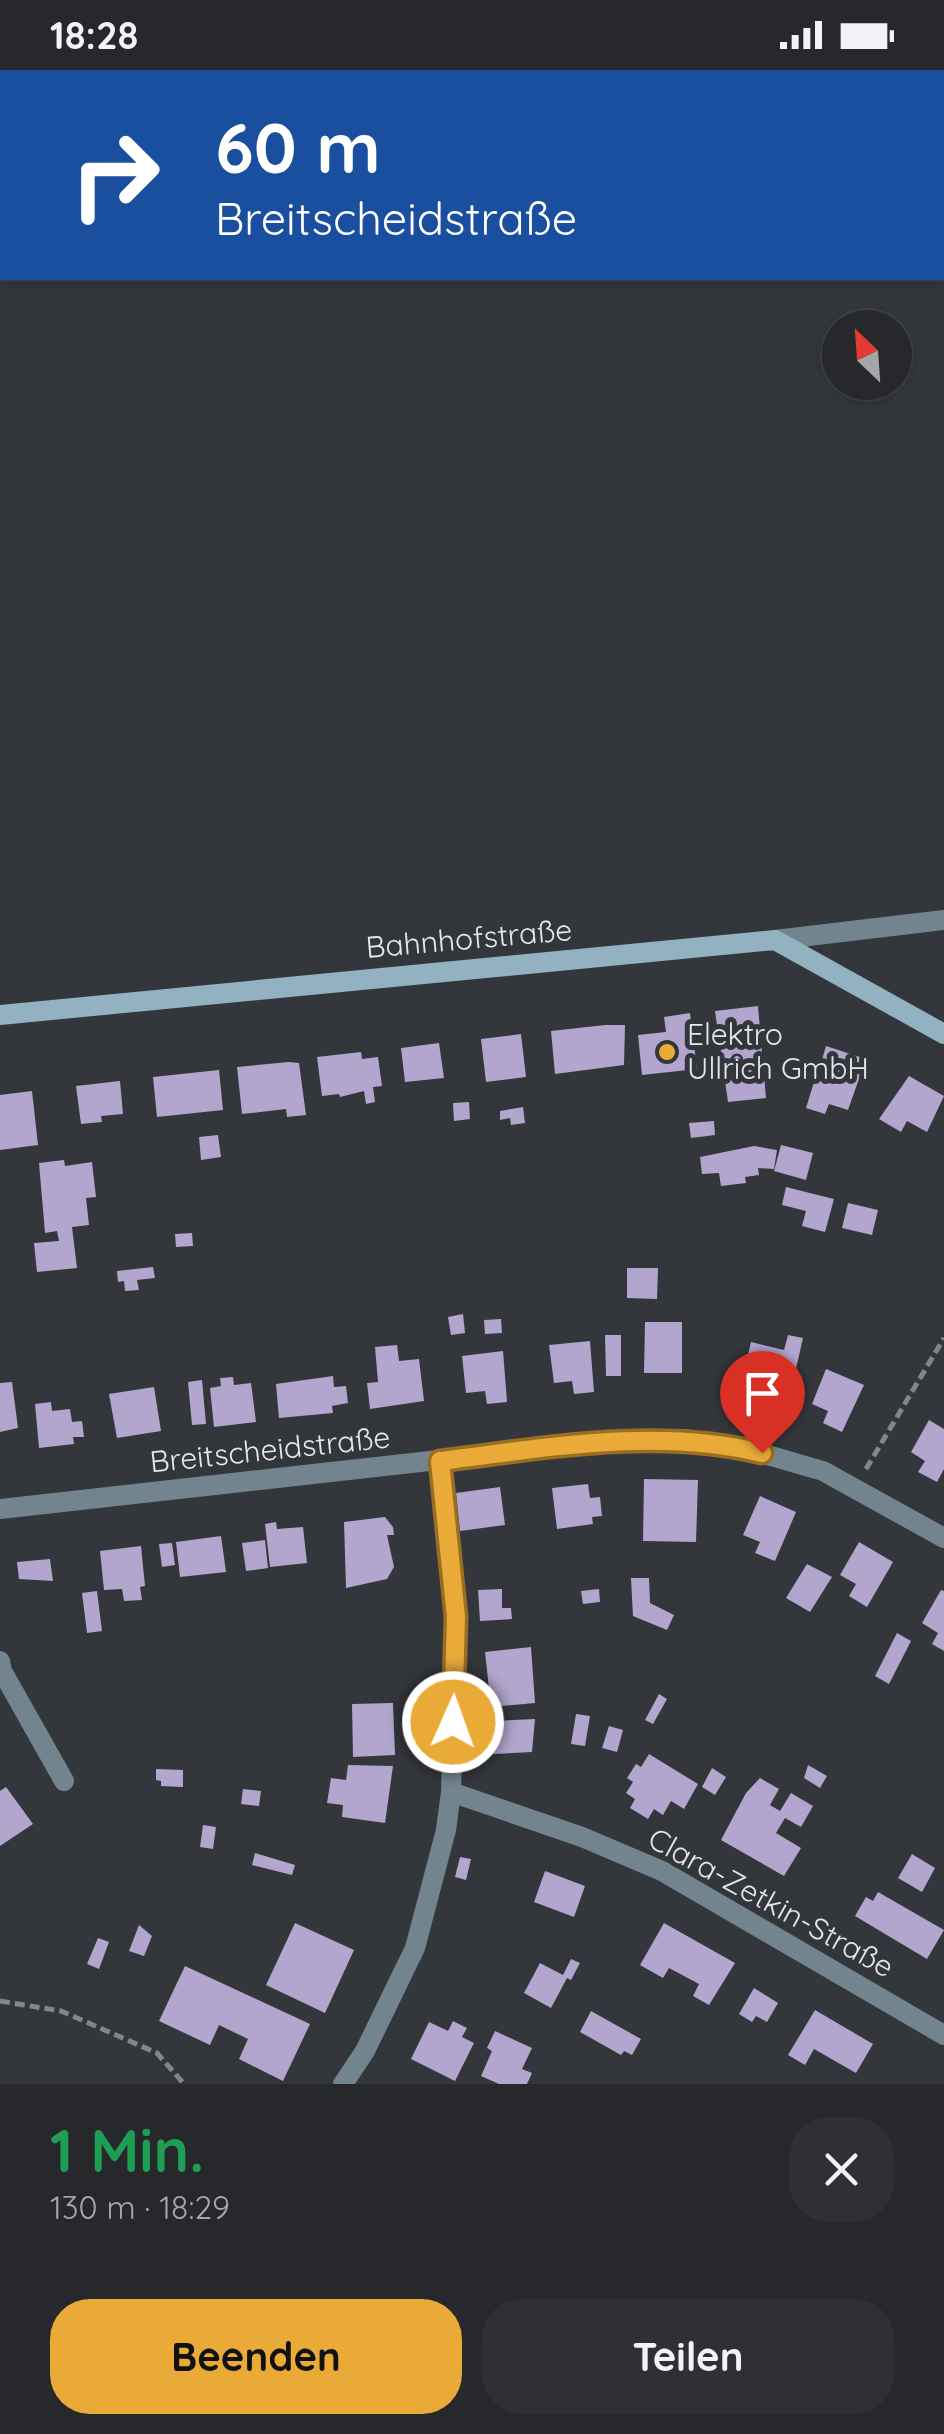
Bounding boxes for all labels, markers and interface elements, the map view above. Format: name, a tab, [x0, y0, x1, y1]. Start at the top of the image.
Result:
text: 18:28	[50, 11, 138, 59]
text: 60 m	[215, 103, 381, 191]
icon: right	[50, 110, 180, 240]
text: Breitscheidstraße	[215, 190, 577, 246]
north arrow	[822, 310, 912, 400]
map controls	[822, 310, 912, 400]
street label: Bahnhofstraße	[364, 910, 574, 966]
place label: Elektro Ullrich GmbH	[687, 1015, 869, 1087]
marker: Elektro Ullrich GmbH	[656, 1041, 678, 1063]
pin	[720, 1351, 805, 1454]
icon: arrive	[735, 1366, 790, 1421]
street label: Breitscheidstraße	[148, 1417, 392, 1481]
position arrow	[401, 1670, 505, 1774]
street label: Clara-Zetkin-Straße	[642, 1819, 901, 1985]
text: 1 Min.	[50, 2112, 204, 2187]
button: close	[789, 2117, 894, 2222]
text: 130 m · 18:29	[50, 2187, 230, 2227]
button: Beenden	[50, 2299, 462, 2414]
button: Teilen	[482, 2299, 894, 2414]

